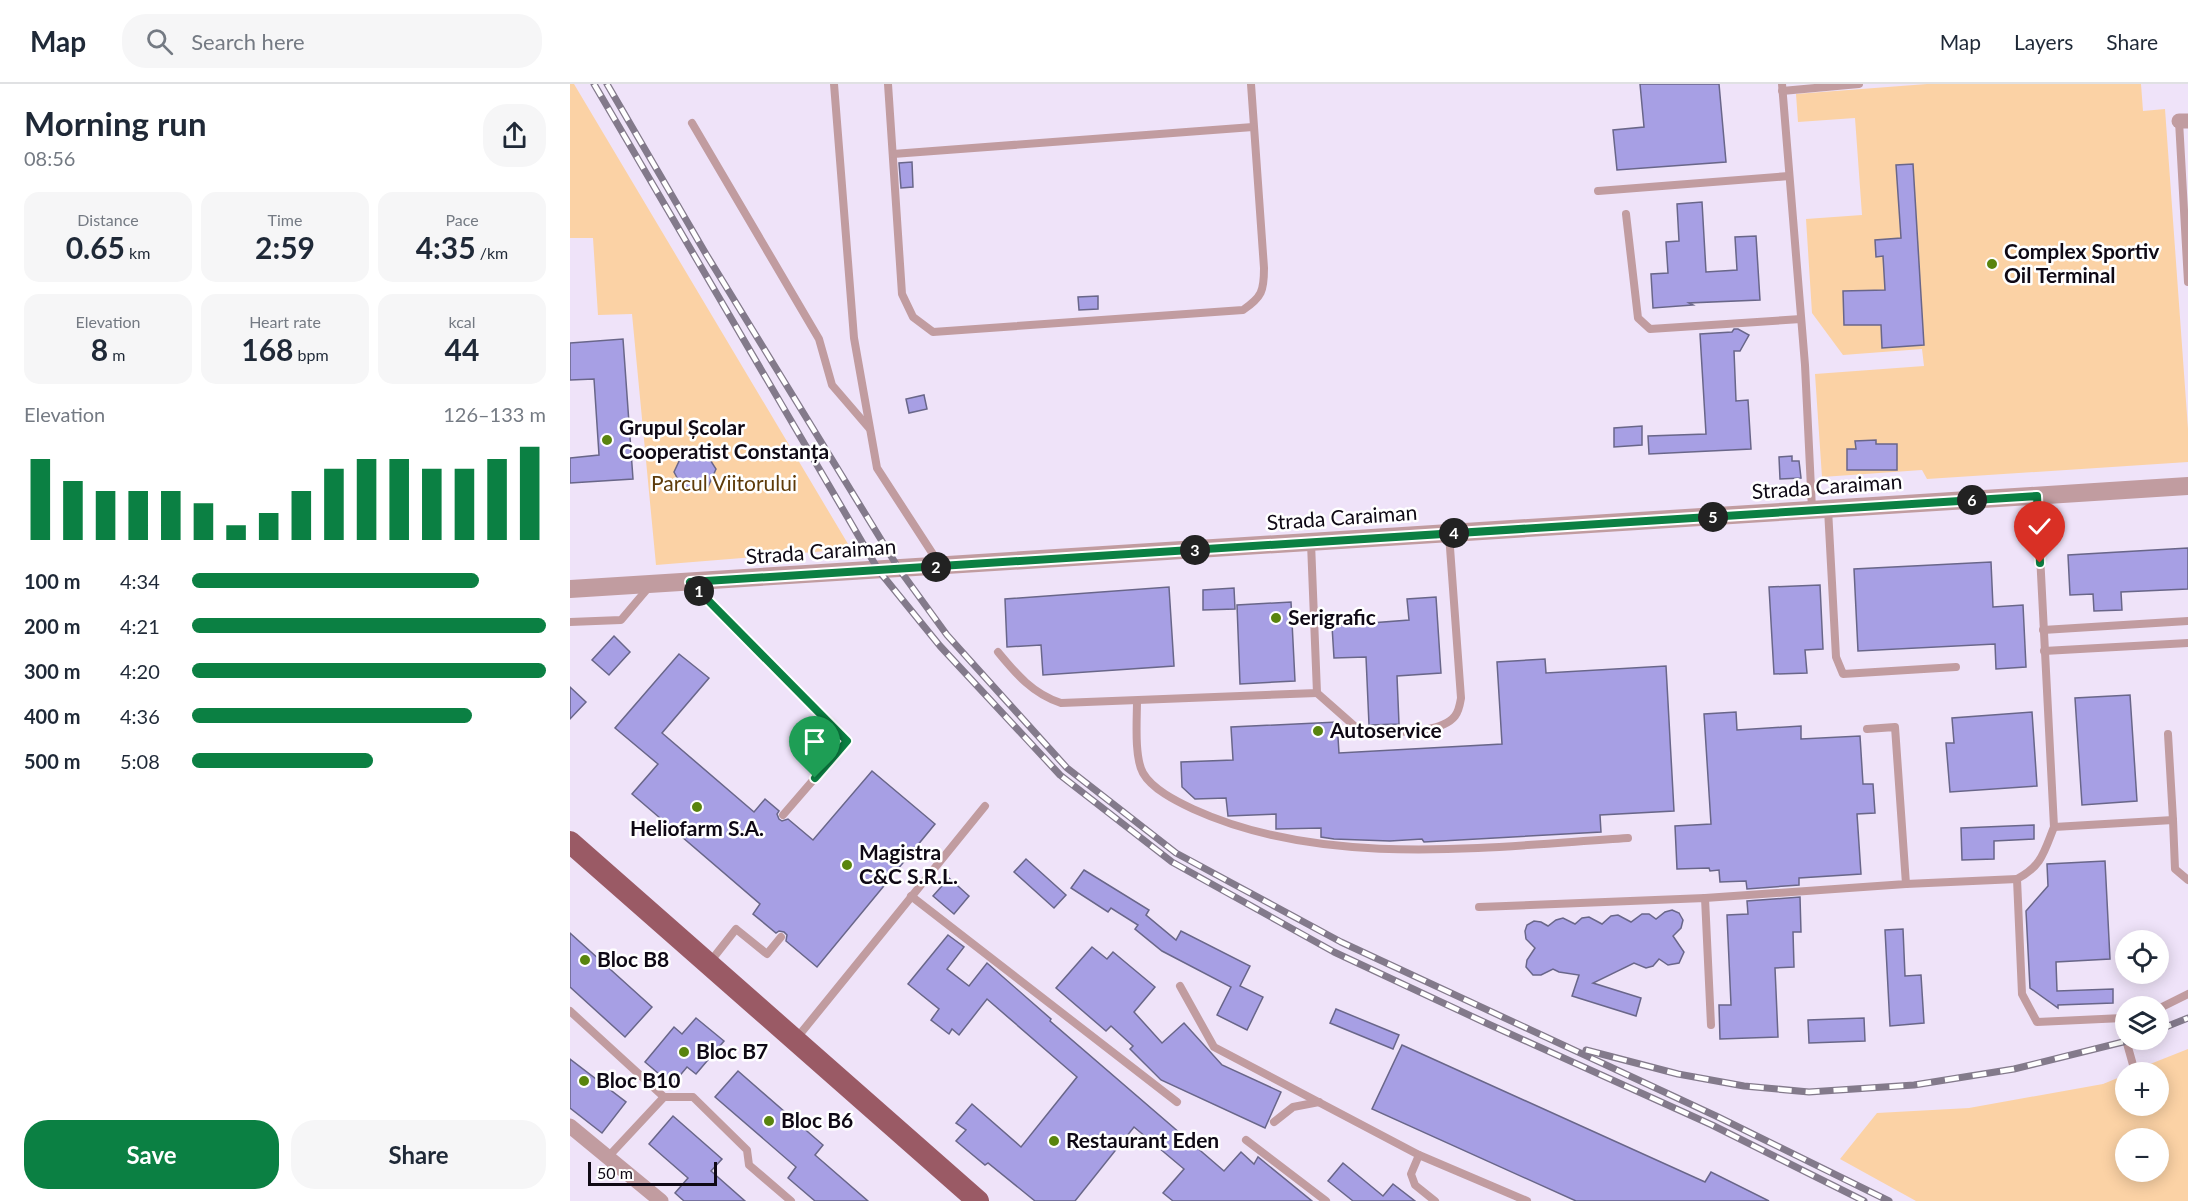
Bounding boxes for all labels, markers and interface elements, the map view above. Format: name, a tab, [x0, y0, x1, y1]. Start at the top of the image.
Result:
search box	[122, 14, 542, 68]
text: Map	[30, 24, 86, 58]
icon: search	[143, 25, 176, 58]
text: Search here	[191, 28, 305, 55]
text: Map	[1940, 29, 1981, 54]
text: Layers	[2014, 29, 2073, 54]
text: Share	[2106, 29, 2158, 54]
text: Morning run	[24, 103, 207, 143]
button: share	[483, 104, 546, 167]
text: 08:56	[24, 146, 75, 170]
text: Distance	[77, 210, 139, 229]
text: Time	[268, 210, 302, 229]
text: Pace	[445, 210, 479, 229]
text: 0.65	[66, 229, 125, 265]
text: 2:59	[255, 229, 315, 265]
text: 4:35	[416, 229, 476, 265]
place label: Complex Sportiv Oil Terminal	[2004, 238, 2159, 287]
text: km	[125, 243, 150, 262]
text: /km	[476, 243, 508, 262]
marker: Complex Sportiv Oil Terminal	[1985, 257, 1999, 271]
text: Elevation	[76, 312, 141, 331]
text: Heart rate	[249, 312, 321, 331]
text: kcal	[448, 312, 476, 331]
text: 8	[91, 331, 108, 367]
text: 168	[241, 331, 294, 367]
text: 44	[445, 331, 479, 367]
text: m	[108, 345, 125, 364]
text: bpm	[294, 345, 329, 364]
text: Elevation	[24, 402, 105, 426]
text: 126–133 m	[443, 402, 546, 426]
place label: Grupul Școlar Cooperatist Constanța	[619, 414, 829, 463]
marker: Grupul Școlar Cooperatist Constanța	[600, 433, 614, 447]
street label: Strada Caraiman	[1751, 468, 1903, 503]
park label: Parcul Viitorului	[651, 470, 797, 495]
pin: 6	[1957, 485, 1987, 515]
text: 6	[1967, 490, 1977, 509]
street label: Strada Caraiman	[1266, 499, 1418, 534]
pin	[2014, 501, 2065, 563]
pin: 5	[1698, 502, 1728, 532]
text: 5	[1708, 507, 1718, 526]
icon: check	[2023, 510, 2056, 543]
pin: 4	[1439, 518, 1469, 548]
text: 4	[1449, 523, 1459, 542]
street label: Strada Caraiman	[745, 533, 897, 568]
pin: 3	[1180, 535, 1210, 565]
text: 3	[1190, 540, 1200, 559]
pin: 2	[921, 552, 951, 582]
text: 2	[931, 557, 941, 576]
text: 100 m	[24, 569, 80, 593]
text: 4:34	[120, 569, 160, 593]
pin: 1	[684, 576, 714, 606]
text: 1	[694, 581, 704, 600]
place label: Serigrafic	[1288, 604, 1376, 629]
marker: Serigrafic	[1269, 611, 1283, 625]
text: 200 m	[24, 614, 80, 638]
text: 4:21	[120, 614, 160, 638]
text: 300 m	[24, 659, 80, 683]
text: 4:20	[120, 659, 160, 683]
text: 400 m	[24, 704, 80, 728]
text: 4:36	[120, 704, 160, 728]
pin	[789, 716, 840, 778]
place label: Autoservice	[1329, 717, 1442, 742]
marker: Autoservice	[1311, 724, 1325, 738]
icon: arrive	[798, 725, 831, 758]
text: 500 m	[24, 749, 80, 773]
text: 5:08	[120, 749, 160, 773]
marker: Heliofarm S.A.	[690, 800, 704, 814]
place label: Heliofarm S.A.	[630, 815, 764, 840]
place label: Magistra C&C S.R.L.	[859, 839, 958, 888]
marker: Magistra C&C S.R.L.	[840, 858, 854, 872]
map controls	[2115, 930, 2169, 1182]
button: locate	[2115, 930, 2169, 984]
place label: Bloc B8	[597, 946, 669, 971]
marker: Bloc B8	[578, 953, 592, 967]
button: layers	[2115, 996, 2169, 1050]
place label: Bloc B7	[696, 1038, 768, 1063]
marker: Bloc B7	[677, 1045, 691, 1059]
button: +	[2115, 1062, 2169, 1116]
place label: Bloc B10	[596, 1067, 680, 1092]
marker: Bloc B10	[577, 1074, 591, 1088]
place label: Bloc B6	[781, 1107, 853, 1132]
marker: Bloc B6	[762, 1114, 776, 1128]
button: Save	[24, 1120, 279, 1189]
button: Share	[291, 1120, 546, 1189]
place label: Restaurant Eden	[1066, 1127, 1219, 1152]
button: −	[2115, 1128, 2169, 1182]
marker: Restaurant Eden	[1047, 1134, 1061, 1148]
scale bar	[588, 1159, 717, 1186]
text: 50 m	[597, 1163, 633, 1182]

